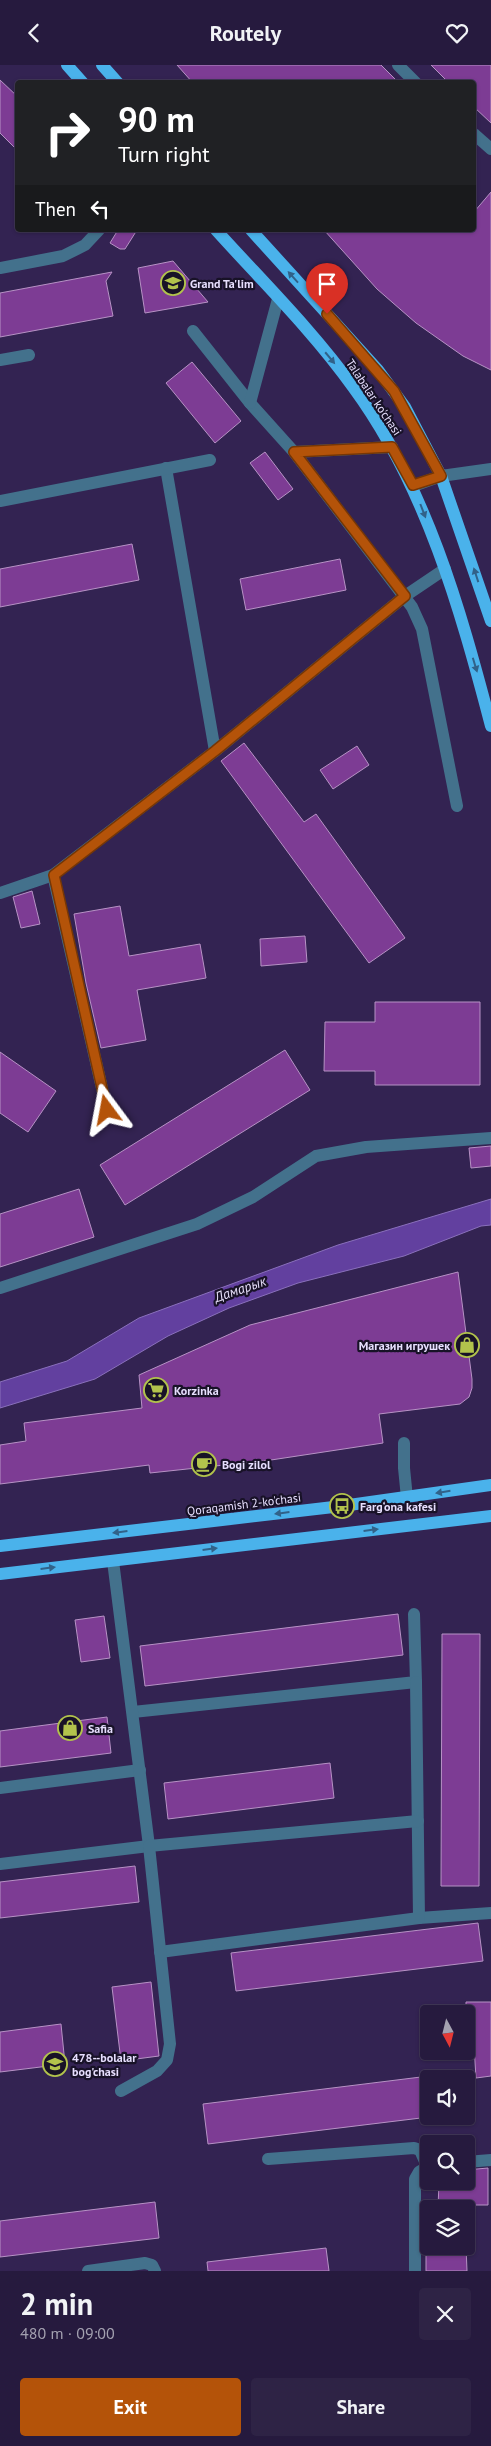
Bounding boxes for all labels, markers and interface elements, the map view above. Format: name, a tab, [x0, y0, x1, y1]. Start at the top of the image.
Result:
icon: back	[20, 19, 48, 47]
text: Routely	[210, 19, 281, 47]
icon: heart	[443, 19, 471, 47]
text: 90 m	[118, 96, 195, 142]
icon: right	[35, 100, 100, 165]
text: Turn right	[118, 140, 210, 168]
icon: left	[86, 195, 114, 223]
text: Then	[35, 197, 76, 221]
pin	[306, 263, 348, 314]
school or university icon: Grand Ta'lim	[160, 270, 186, 296]
icon: arrive	[313, 270, 341, 298]
one-way arrow	[287, 271, 299, 283]
place label: Grand Ta'lim	[190, 276, 254, 291]
one-way arrow	[324, 352, 335, 364]
street label: Talabalar ko'chasi	[343, 356, 405, 438]
one-way arrow	[419, 504, 427, 518]
one-way arrow	[471, 567, 479, 582]
one-way arrow	[471, 658, 479, 673]
position arrow	[80, 1083, 132, 1135]
water label: Дамарык	[211, 1272, 269, 1307]
shop icon: Магазин игрушек	[454, 1332, 480, 1358]
place label: Магазин игрушек	[359, 1338, 450, 1353]
supermarket icon: Korzinka	[143, 1377, 169, 1403]
place label: Korzinka	[174, 1383, 219, 1398]
cafe icon: Bogi zilol	[191, 1451, 217, 1477]
place label: Bogi zilol	[222, 1457, 271, 1472]
one-way arrow	[434, 1489, 450, 1497]
street label: Qoraqamish 2-ko'chasi	[186, 1490, 302, 1518]
bus stop icon: Farg‘ona kafesi	[329, 1493, 355, 1519]
place label: Farg‘ona kafesi	[360, 1499, 436, 1514]
one-way arrow	[273, 1509, 289, 1517]
one-way arrow	[363, 1526, 379, 1534]
one-way arrow	[112, 1528, 128, 1536]
one-way arrow	[202, 1545, 218, 1553]
one-way arrow	[41, 1564, 57, 1572]
shop icon: Safia	[57, 1715, 83, 1741]
place label: Safia	[88, 1721, 113, 1736]
north arrow	[420, 2005, 475, 2060]
map controls	[420, 2005, 475, 2255]
place label: 478--bolalar bog'chasi	[72, 2050, 137, 2079]
school or university icon: 478--bolalar bog'chasi	[42, 2051, 68, 2077]
button: sound	[420, 2070, 475, 2125]
button: search	[420, 2135, 475, 2190]
button: layers	[420, 2200, 475, 2255]
text: 2 min	[20, 2284, 93, 2323]
button: close	[419, 2288, 471, 2340]
text: 480 m · 09:00	[20, 2323, 115, 2343]
button: Exit	[20, 2378, 241, 2436]
button: Share	[251, 2378, 471, 2436]

